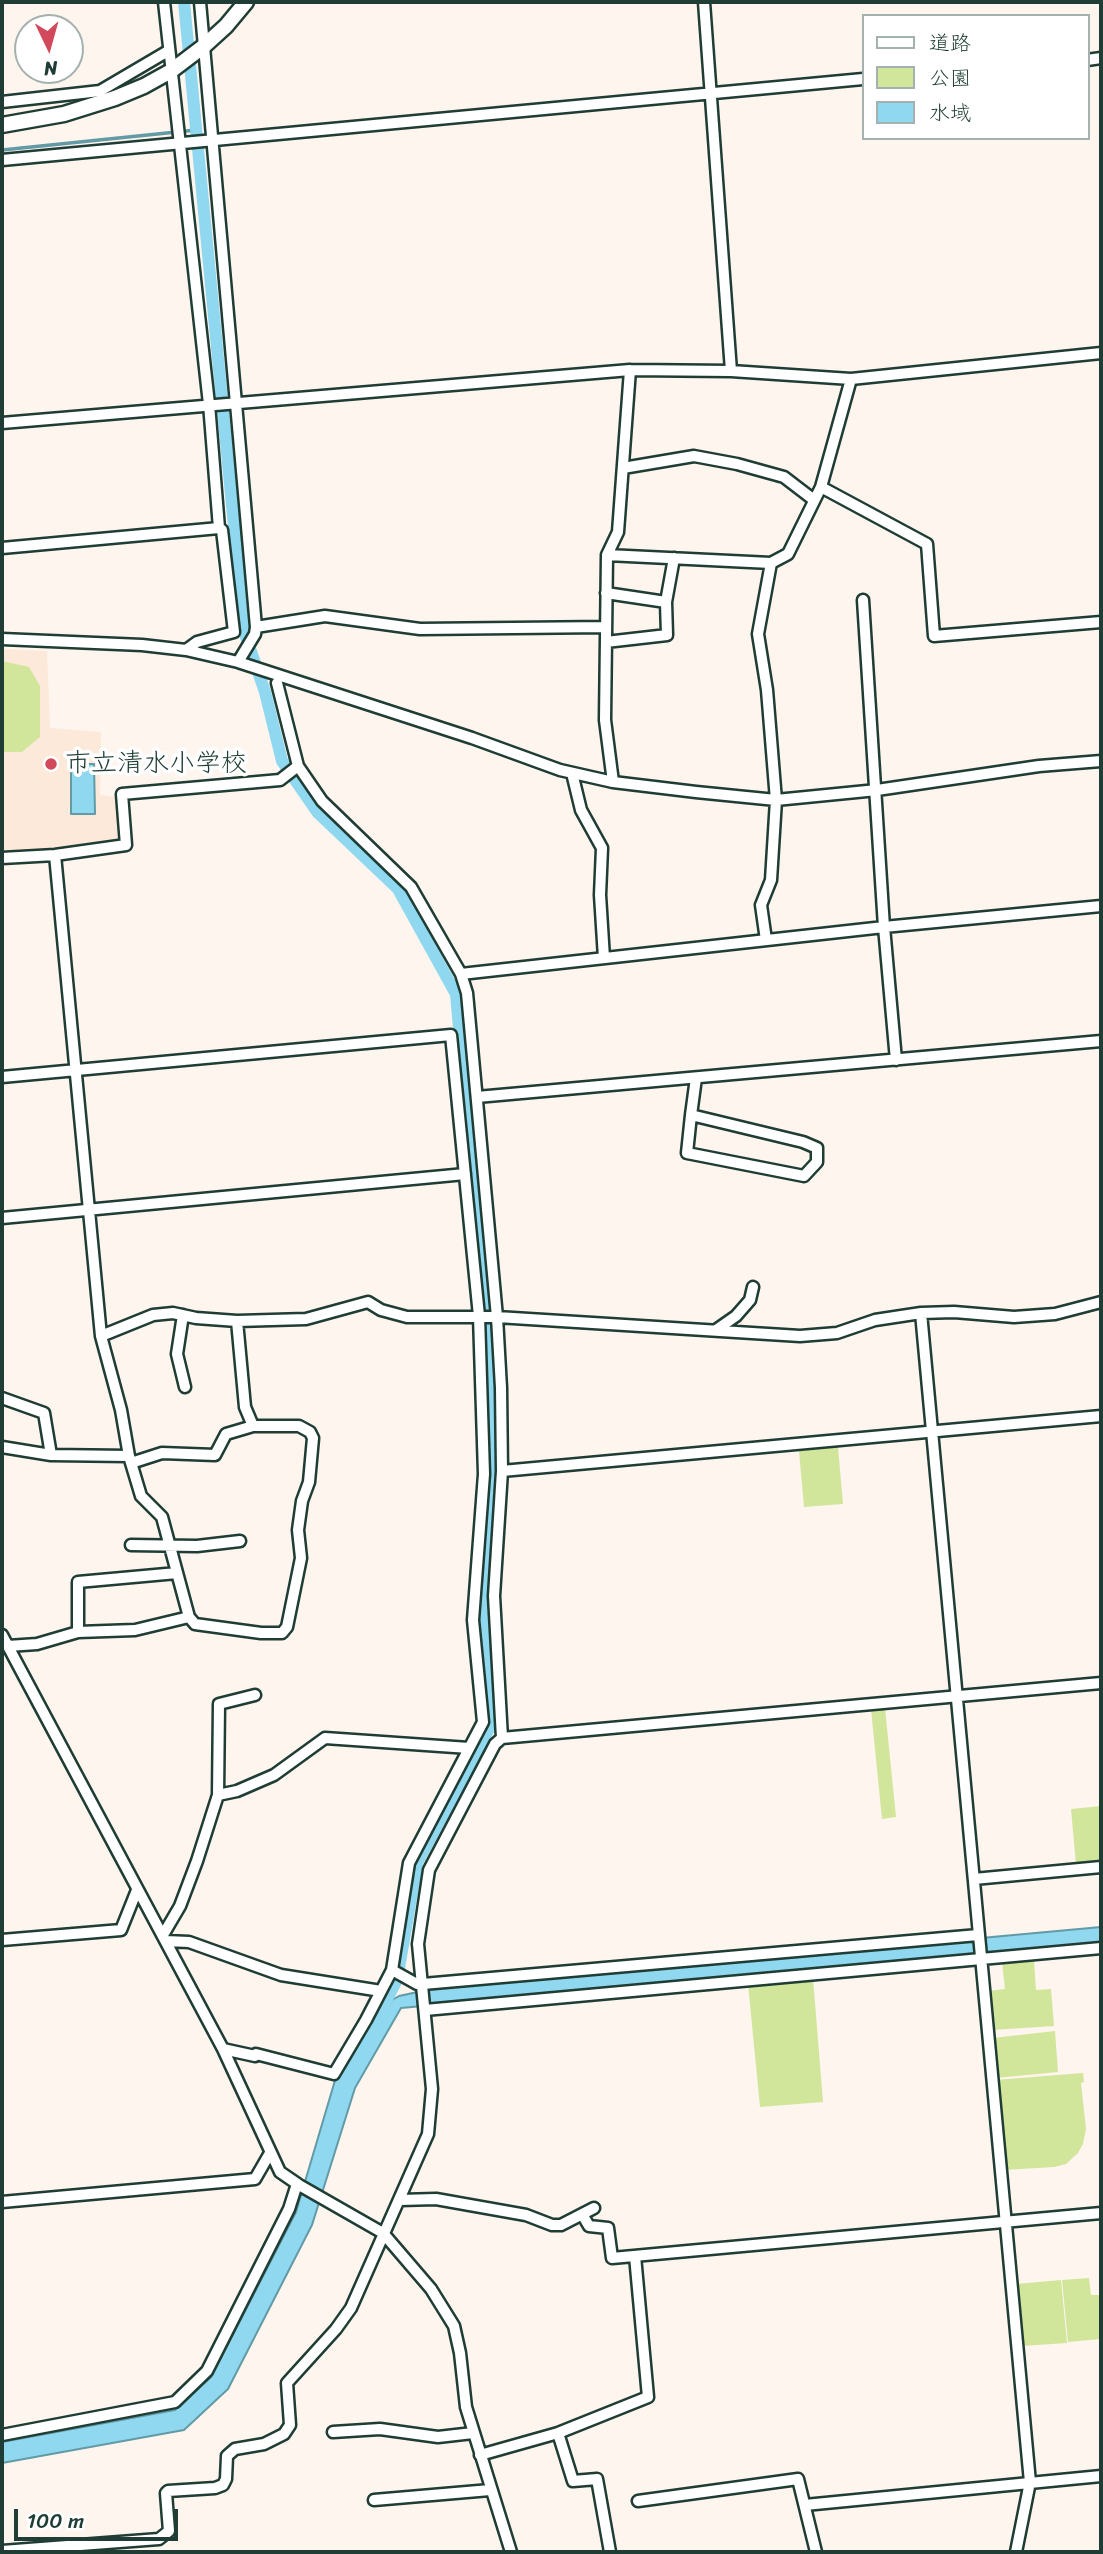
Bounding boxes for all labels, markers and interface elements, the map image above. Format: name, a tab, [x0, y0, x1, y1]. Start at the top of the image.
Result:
north arrow	[14, 14, 84, 84]
legend	[862, 14, 1089, 140]
text: 道路	[929, 24, 971, 62]
text: N	[43, 51, 59, 85]
text: 公園	[929, 59, 971, 97]
text: 水域	[929, 94, 971, 132]
place label: 市立清水小学校	[65, 748, 247, 780]
marker: 市立清水小学校	[43, 756, 59, 772]
scale bar	[18, 2494, 182, 2538]
text: 100 m	[27, 2502, 84, 2540]

